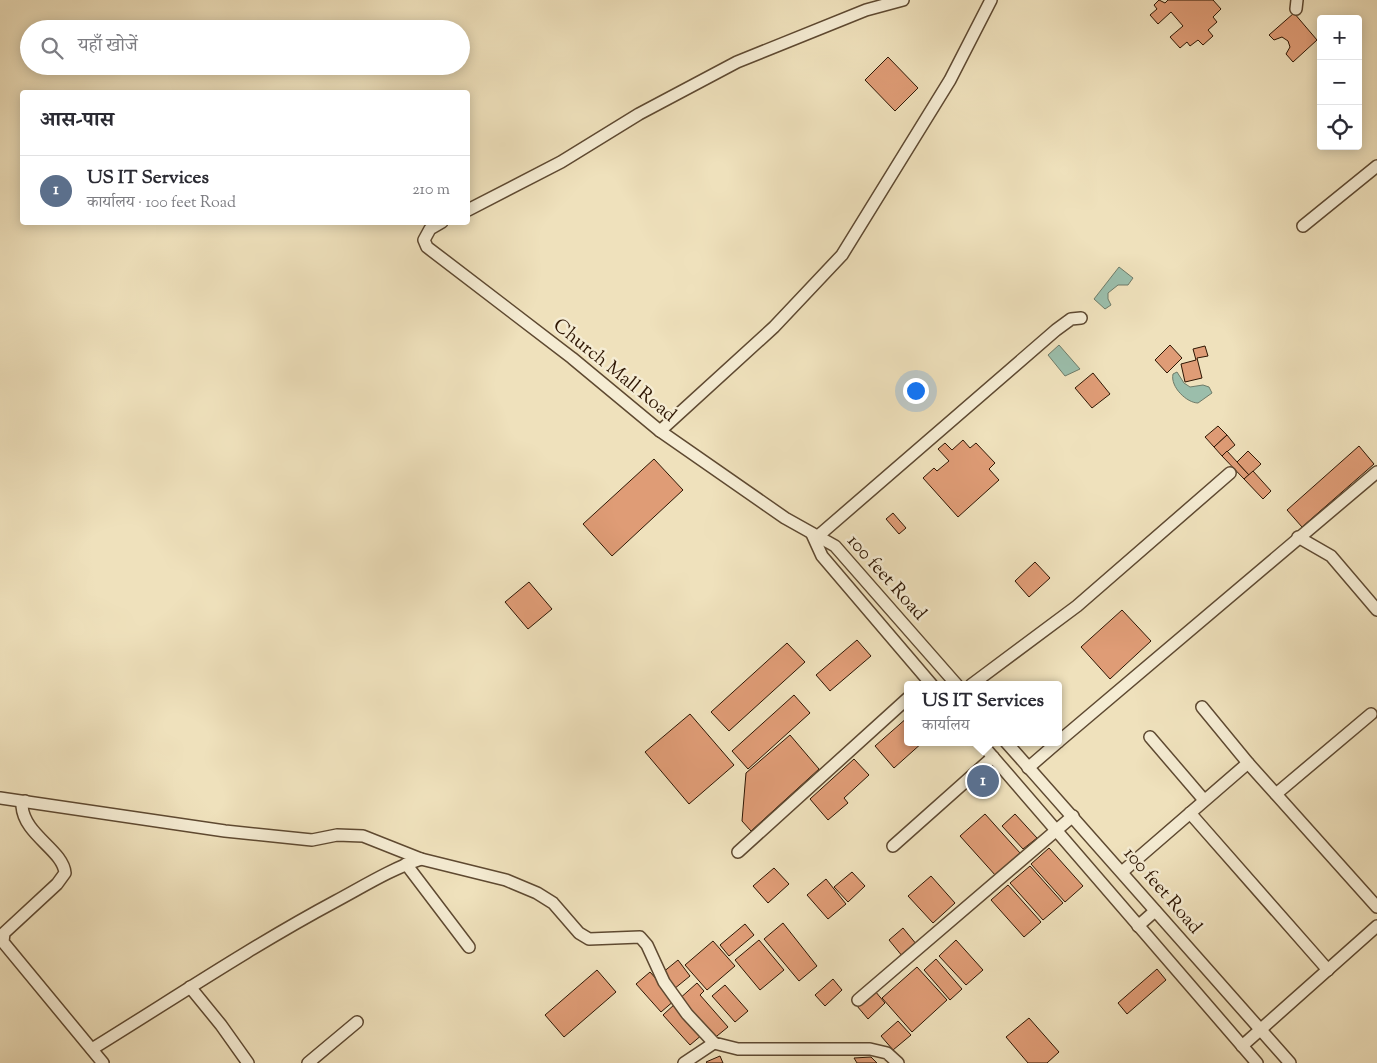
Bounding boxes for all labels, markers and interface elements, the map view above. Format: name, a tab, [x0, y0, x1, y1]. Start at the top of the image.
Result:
map controls	[1317, 15, 1362, 150]
button: +	[1317, 15, 1362, 60]
search box	[20, 20, 470, 75]
text: यहाँ खोजें	[78, 33, 138, 60]
icon: search	[38, 34, 66, 62]
button: −	[1317, 60, 1362, 105]
button: locate	[1317, 105, 1362, 150]
text: आस-पास	[40, 106, 114, 136]
text: US IT Services	[87, 165, 209, 192]
text: 1	[53, 179, 59, 202]
text: 210 m	[412, 179, 450, 202]
text: कार्यालय · 100 feet Road	[87, 192, 236, 215]
street label: Church Mall Road	[547, 313, 682, 429]
your location	[903, 378, 929, 404]
street label: 100 feet Road	[840, 529, 932, 627]
popup	[904, 681, 1062, 746]
text: US IT Services	[922, 688, 1044, 715]
text: कार्यालय	[922, 715, 970, 738]
pin: 1	[967, 762, 999, 800]
street label: 100 feet Road	[1117, 842, 1208, 941]

